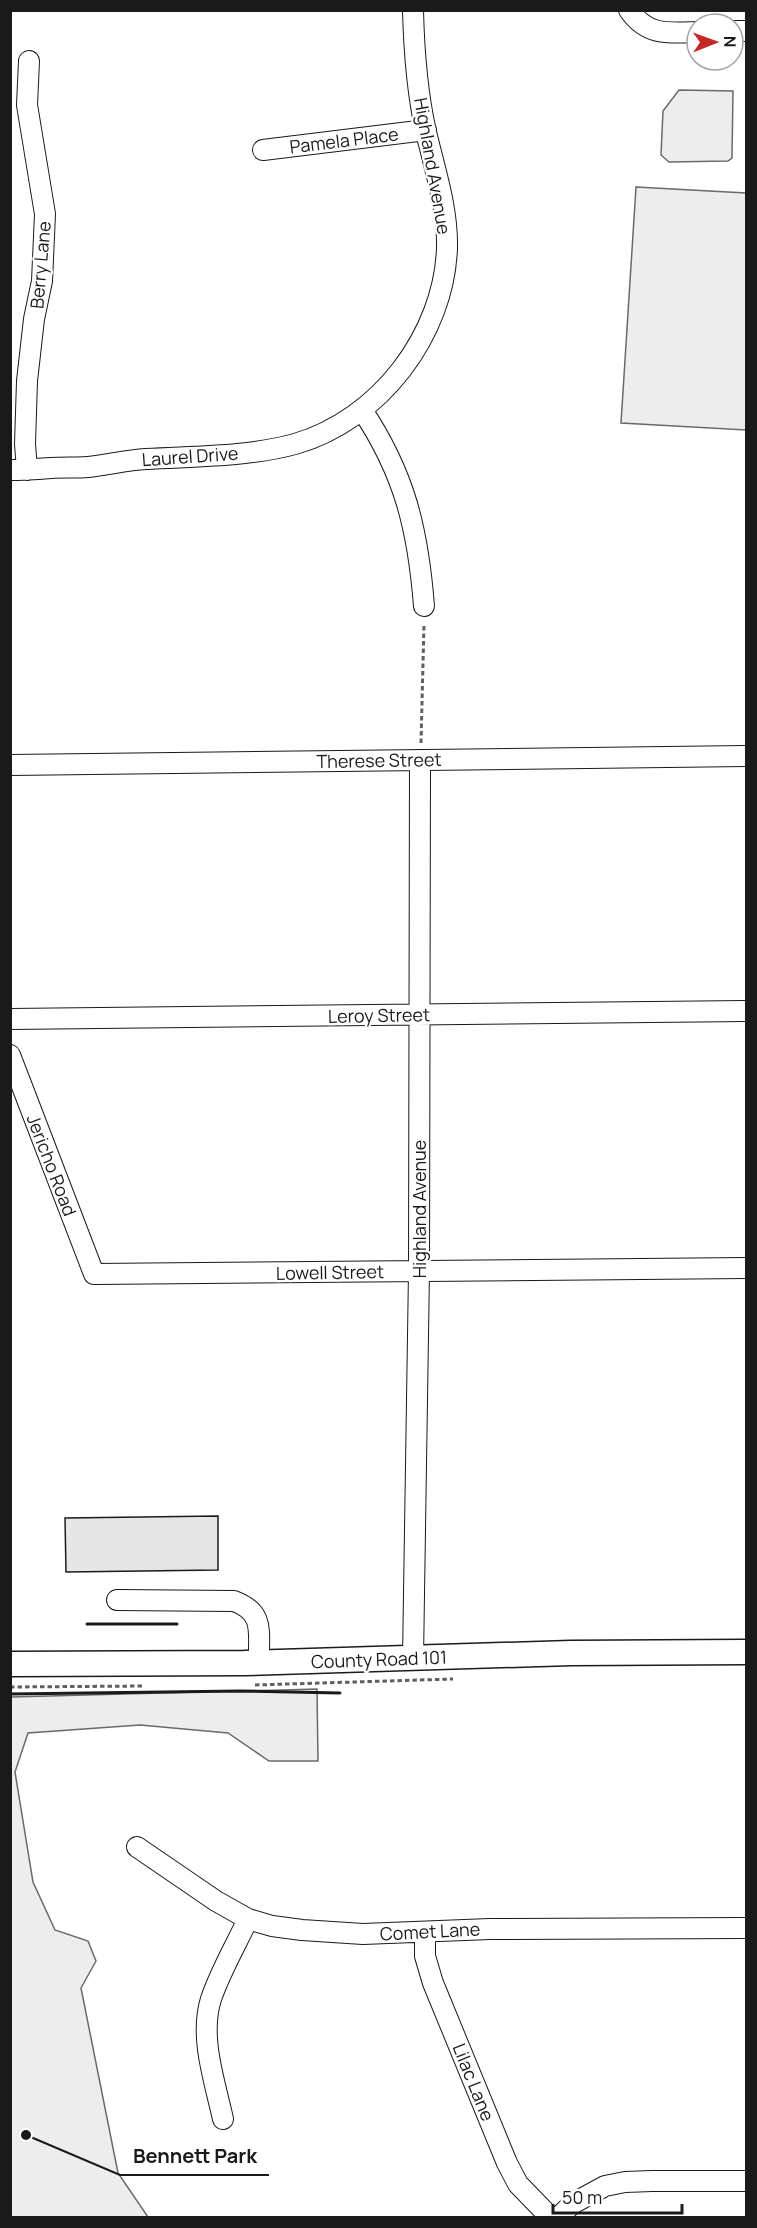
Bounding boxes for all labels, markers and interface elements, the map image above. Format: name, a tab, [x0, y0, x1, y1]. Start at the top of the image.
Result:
north arrow	[685, 12, 745, 72]
text: N	[719, 36, 741, 48]
street label: Highland Avenue	[409, 96, 457, 236]
street label: Pamela Place	[288, 121, 400, 159]
street label: Berry Lane	[24, 220, 56, 310]
street label: Laurel Drive	[141, 441, 239, 471]
street label: Therese Street	[316, 747, 442, 773]
street label: Leroy Street	[328, 1002, 430, 1028]
street label: Jericho Road	[22, 1111, 82, 1219]
street label: Highland Avenue	[407, 1140, 431, 1278]
street label: Lowell Street	[276, 1259, 384, 1285]
street label: County Road 101	[311, 1645, 447, 1673]
street label: Comet Lane	[379, 1916, 481, 1946]
street label: Lilac Lane	[448, 2040, 500, 2124]
callout: Bennett Park	[120, 2137, 269, 2175]
text: Bennett Park	[133, 2142, 258, 2169]
scale bar	[553, 2177, 682, 2215]
text: 50 m	[562, 2185, 602, 2209]

